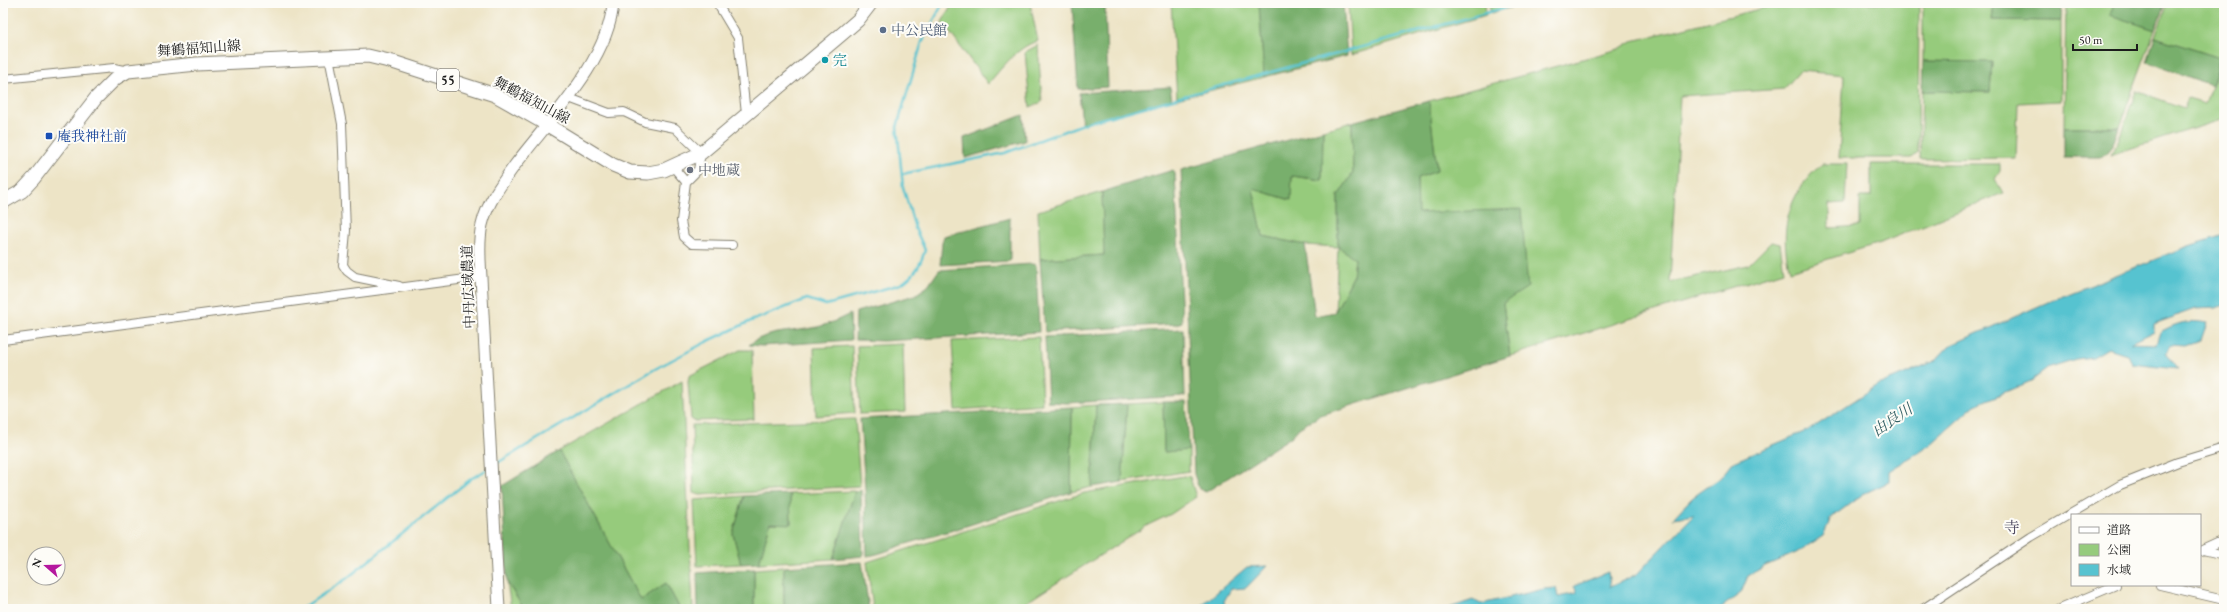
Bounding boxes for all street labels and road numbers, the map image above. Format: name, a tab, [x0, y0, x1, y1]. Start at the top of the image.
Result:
street label: 舞鶴福知山線	[156, 36, 242, 60]
road number: 55	[437, 69, 459, 91]
street label: 舞鶴福知山線	[491, 72, 573, 128]
street label: 中丹広域農道	[458, 245, 478, 329]

